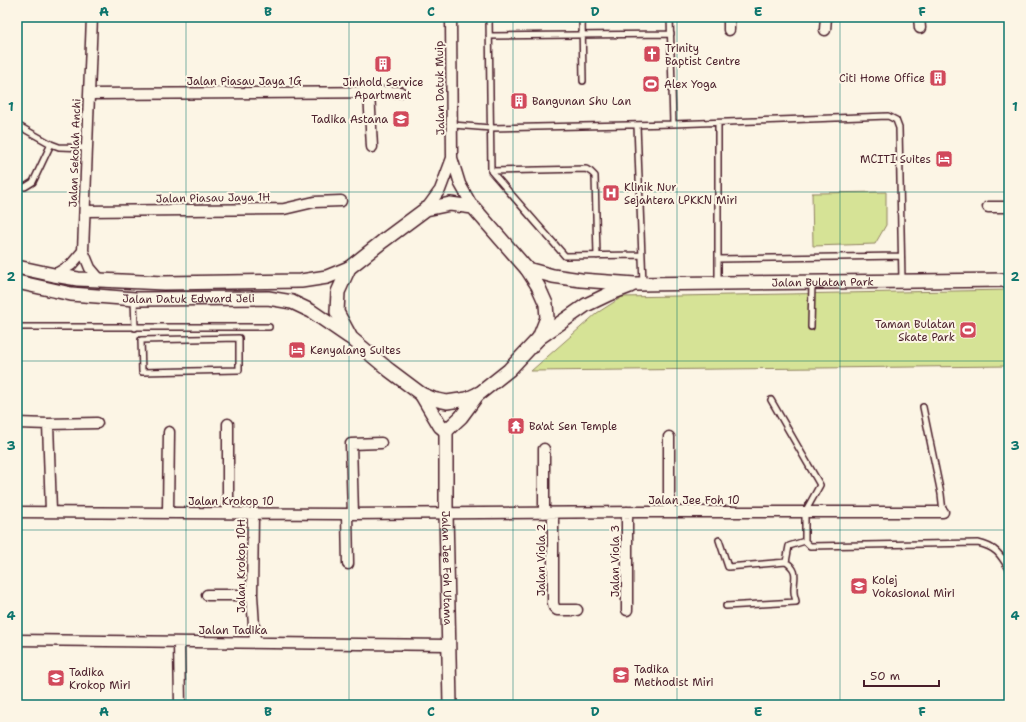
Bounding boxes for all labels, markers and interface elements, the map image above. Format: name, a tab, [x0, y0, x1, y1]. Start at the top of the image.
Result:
text: A	[99, 3, 109, 20]
text: B	[264, 3, 272, 20]
text: C	[427, 3, 435, 20]
text: D	[590, 3, 600, 20]
text: E	[754, 3, 763, 20]
text: F	[918, 3, 926, 20]
street label: Jalan Datuk Muip	[432, 41, 448, 135]
place label: Trinity Baptist Centre	[665, 41, 740, 69]
church icon: Trinity Baptist Centre	[642, 44, 662, 64]
building icon: Jinhold Service Apartment	[373, 54, 393, 74]
building icon: Citi Home Office	[928, 68, 948, 88]
place label: Citi Home Office	[839, 71, 925, 86]
street label: Jalan Piasau Jaya 1G	[187, 74, 302, 89]
sports icon: Alex Yoga	[641, 74, 661, 94]
place label: Jinhold Service Apartment	[343, 75, 423, 103]
place label: Alex Yoga	[664, 77, 717, 92]
building icon: Bangunan Shu Lan	[509, 91, 529, 111]
place label: Bangunan Shu Lan	[532, 94, 631, 109]
text: 1	[8, 98, 14, 115]
street label: Jalan Sekolah Anchi	[66, 98, 84, 208]
text: 1	[1012, 98, 1018, 115]
school or university icon: Tadika Astana	[391, 109, 411, 129]
place label: Tadika Astana	[311, 112, 388, 127]
hotel icon: MCITI Suites	[934, 149, 954, 169]
place label: MCITI Suites	[860, 152, 931, 167]
place label: Klinik Nur Sejahtera LPKKN Miri	[624, 180, 737, 208]
hospital icon: Klinik Nur Sejahtera LPKKN Miri	[601, 183, 621, 203]
street label: Jalan Piasau Jaya 1H	[156, 190, 270, 206]
text: 2	[6, 268, 16, 285]
text: 2	[1010, 268, 1020, 285]
street label: Jalan Bulatan Park	[771, 274, 874, 290]
street label: Jalan Datuk Edward Jeli	[122, 291, 255, 307]
place label: Taman Bulatan Skate Park	[875, 317, 955, 345]
sports icon: Taman Bulatan Skate Park	[958, 320, 978, 340]
hotel icon: Kenyalang Suites	[287, 340, 307, 360]
place label: Kenyalang Suites	[310, 343, 401, 358]
temple icon: Ba'at Sen Temple	[506, 416, 526, 436]
place label: Ba'at Sen Temple	[529, 419, 617, 434]
text: 3	[6, 437, 16, 454]
text: 3	[1010, 437, 1020, 454]
street label: Jalan Jee Foh 10	[648, 493, 740, 508]
street label: Jalan Krokop 10	[188, 494, 274, 509]
street label: Jalan Jee Foh Utama	[438, 511, 456, 626]
street label: Jalan Krokop 10H	[234, 519, 249, 613]
street label: Jalan Viola 2	[534, 524, 549, 596]
street label: Jalan Viola 3	[608, 525, 623, 597]
place label: Kolej Vokasional Miri	[872, 573, 955, 601]
school or university icon: Kolej Vokasional Miri	[849, 576, 869, 596]
text: 4	[6, 607, 16, 624]
text: 4	[1010, 607, 1020, 624]
street label: Jalan Tadika	[199, 623, 268, 638]
place label: Tadika Methodist Miri	[634, 662, 714, 690]
scale bar	[864, 662, 939, 688]
place label: Tadika Krokop Miri	[69, 665, 131, 693]
school or university icon: Tadika Methodist Miri	[611, 665, 631, 685]
school or university icon: Tadika Krokop Miri	[46, 668, 66, 688]
text: 50 m	[870, 668, 900, 684]
text: A	[99, 703, 109, 720]
text: B	[264, 703, 272, 720]
text: C	[427, 703, 435, 720]
text: D	[590, 703, 600, 720]
text: E	[754, 703, 763, 720]
text: F	[918, 703, 926, 720]

